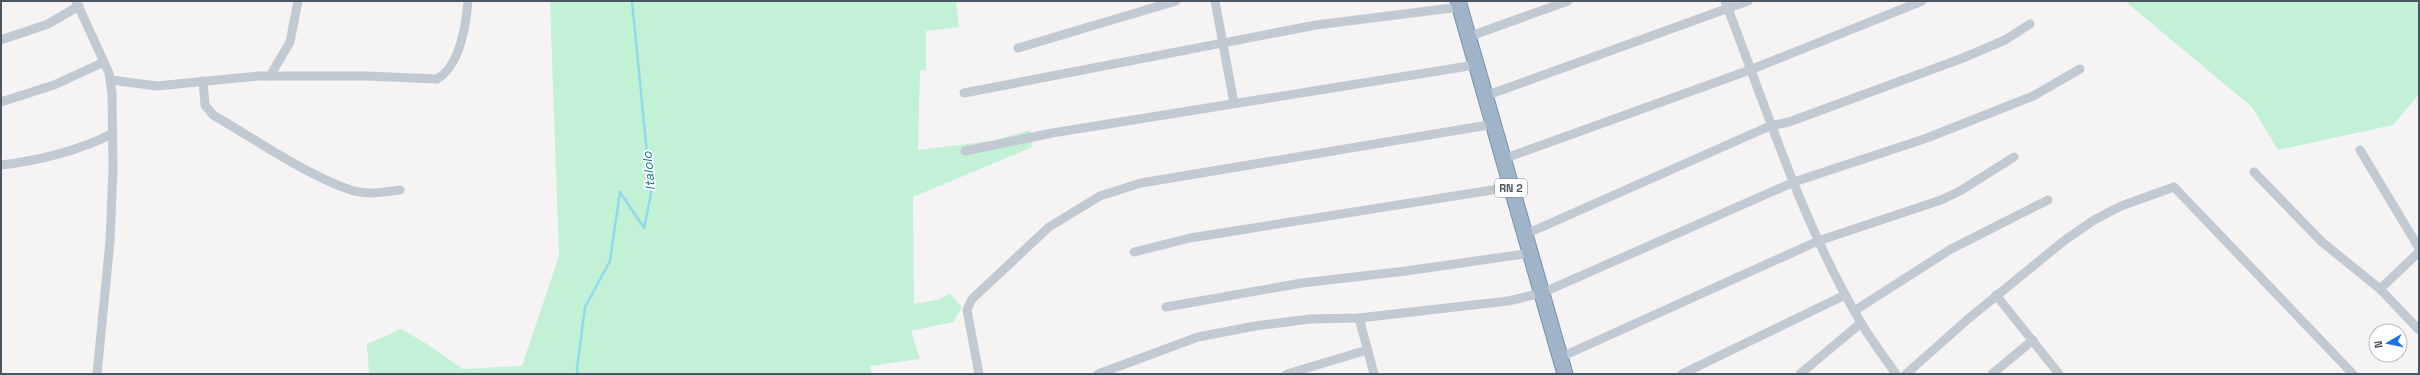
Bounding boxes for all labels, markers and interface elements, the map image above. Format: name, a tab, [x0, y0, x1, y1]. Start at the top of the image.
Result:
water label: Italolo	[638, 150, 659, 191]
road number: RN 2	[1495, 179, 1527, 197]
north arrow	[2368, 323, 2408, 363]
text: N	[2371, 340, 2386, 349]

